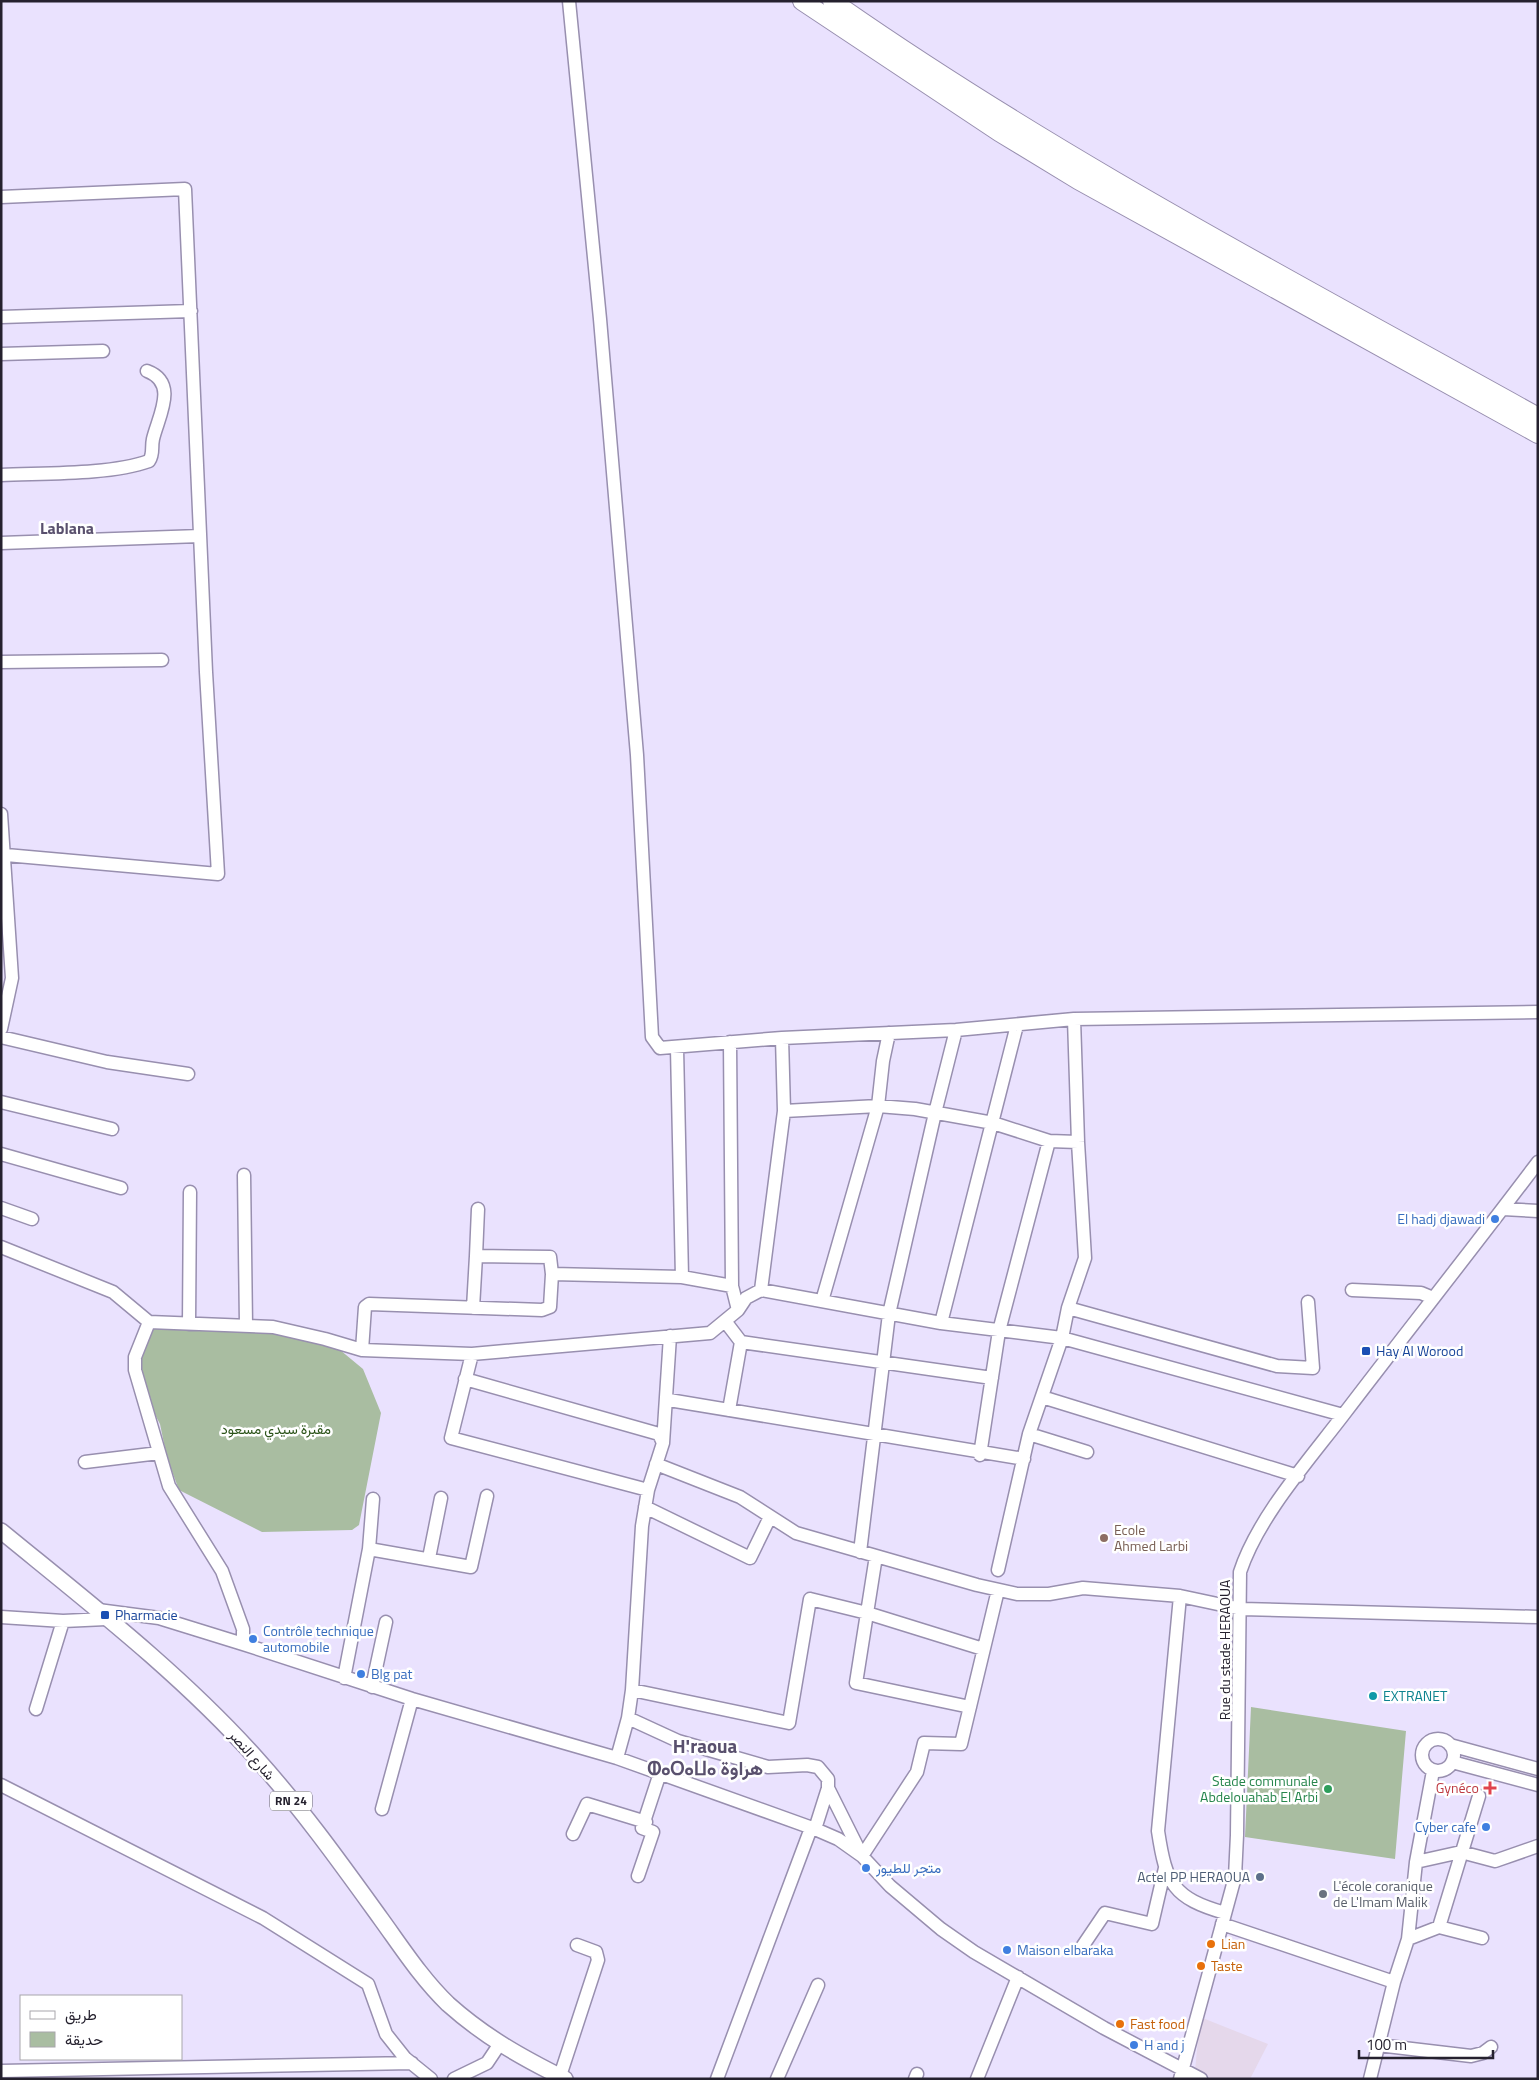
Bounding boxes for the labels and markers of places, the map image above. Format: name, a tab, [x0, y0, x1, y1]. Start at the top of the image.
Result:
place label: El hadj djawadi	[1397, 1208, 1485, 1229]
marker: El hadj djawadi	[1489, 1213, 1501, 1225]
place label: Hay Al Worood	[1376, 1340, 1463, 1361]
marker: Hay Al Worood	[1360, 1345, 1372, 1357]
place label: Ecole Ahmed Larbi	[1114, 1519, 1188, 1556]
marker: Ecole Ahmed Larbi	[1098, 1532, 1110, 1544]
place label: Pharmacie	[115, 1604, 178, 1625]
marker: Pharmacie	[99, 1609, 111, 1621]
place label: Contrôle technique automobile	[263, 1620, 374, 1657]
marker: Contrôle technique automobile	[247, 1633, 259, 1645]
place label: Blg pat	[371, 1663, 413, 1684]
marker: Blg pat	[355, 1668, 367, 1680]
place label: EXTRANET	[1383, 1685, 1448, 1706]
marker: EXTRANET	[1367, 1690, 1379, 1702]
place label: Stade communale Abdelouahab El Arbi	[1200, 1770, 1318, 1807]
place label: Gynéco	[1436, 1777, 1479, 1798]
marker: Gynéco	[1483, 1781, 1497, 1795]
marker: Stade communale Abdelouahab El Arbi	[1322, 1783, 1334, 1795]
place label: Cyber cafe	[1415, 1816, 1476, 1837]
marker: Cyber cafe	[1480, 1821, 1492, 1833]
place label: متجر للطيور	[875, 1857, 941, 1878]
marker: متجر للطيور	[860, 1862, 872, 1874]
place label: Actel PP HERAOUA	[1137, 1866, 1251, 1887]
marker: Actel PP HERAOUA	[1254, 1871, 1266, 1883]
place label: L'école coranique de L'Imam Malik	[1333, 1875, 1433, 1912]
marker: L'école coranique de L'Imam Malik	[1317, 1888, 1329, 1900]
place label: Lian	[1221, 1933, 1245, 1954]
marker: Lian	[1205, 1938, 1217, 1950]
place label: Maison elbaraka	[1017, 1939, 1114, 1960]
marker: Maison elbaraka	[1001, 1944, 1013, 1956]
place label: Taste	[1211, 1955, 1243, 1976]
marker: Taste	[1195, 1960, 1207, 1972]
place label: Fast food	[1130, 2013, 1185, 2034]
marker: Fast food	[1114, 2018, 1126, 2030]
place label: H and j	[1144, 2034, 1185, 2055]
marker: H and j	[1128, 2039, 1140, 2051]

